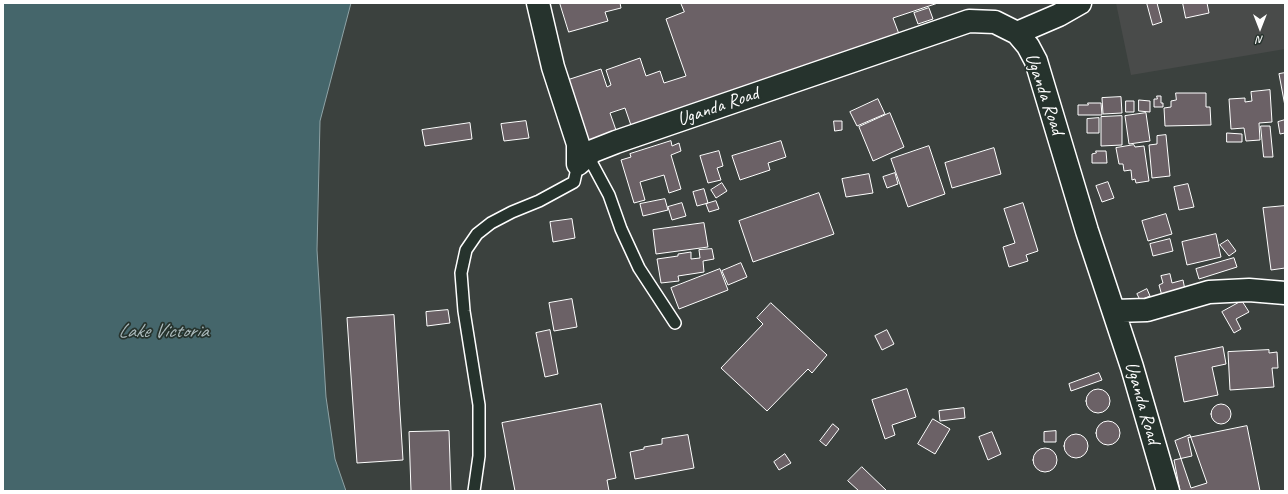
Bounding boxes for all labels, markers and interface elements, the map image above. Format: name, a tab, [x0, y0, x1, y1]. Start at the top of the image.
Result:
north arrow	[1240, 8, 1280, 48]
text: N	[1257, 33, 1263, 47]
street label: Uganda Road	[1019, 50, 1069, 138]
street label: Uganda Road	[674, 82, 762, 132]
water label: Lake Victoria	[118, 320, 208, 344]
street label: Uganda Road	[1119, 359, 1165, 447]

